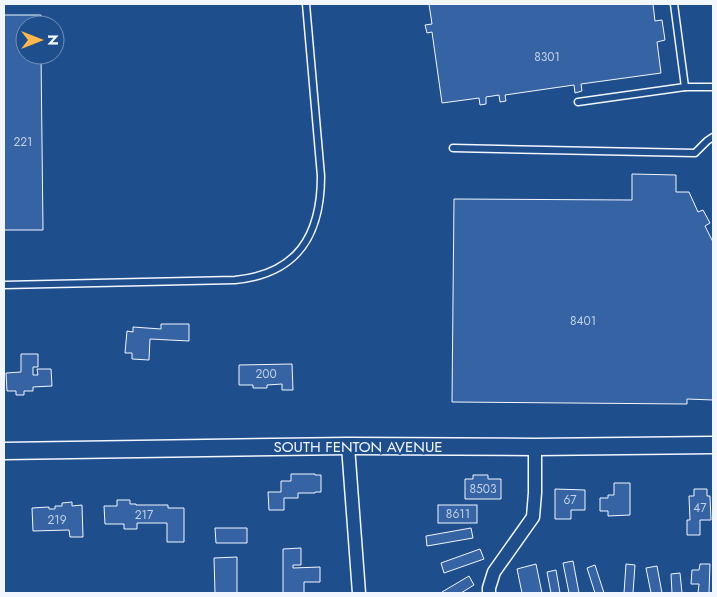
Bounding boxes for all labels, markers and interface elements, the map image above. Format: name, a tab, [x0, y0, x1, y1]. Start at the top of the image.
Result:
north arrow	[15, 15, 65, 65]
text: N	[43, 34, 63, 46]
house number: 8301	[534, 48, 560, 66]
house number: 221	[13, 133, 33, 151]
house number: 8401	[570, 312, 596, 330]
house number: 200	[255, 365, 277, 383]
street label: SOUTH FENTON AVENUE	[273, 436, 443, 458]
house number: 8503	[469, 480, 497, 498]
house number: 67	[563, 491, 577, 509]
house number: 47	[693, 499, 707, 517]
house number: 8611	[446, 505, 470, 523]
house number: 217	[135, 506, 154, 524]
house number: 219	[47, 511, 67, 529]

